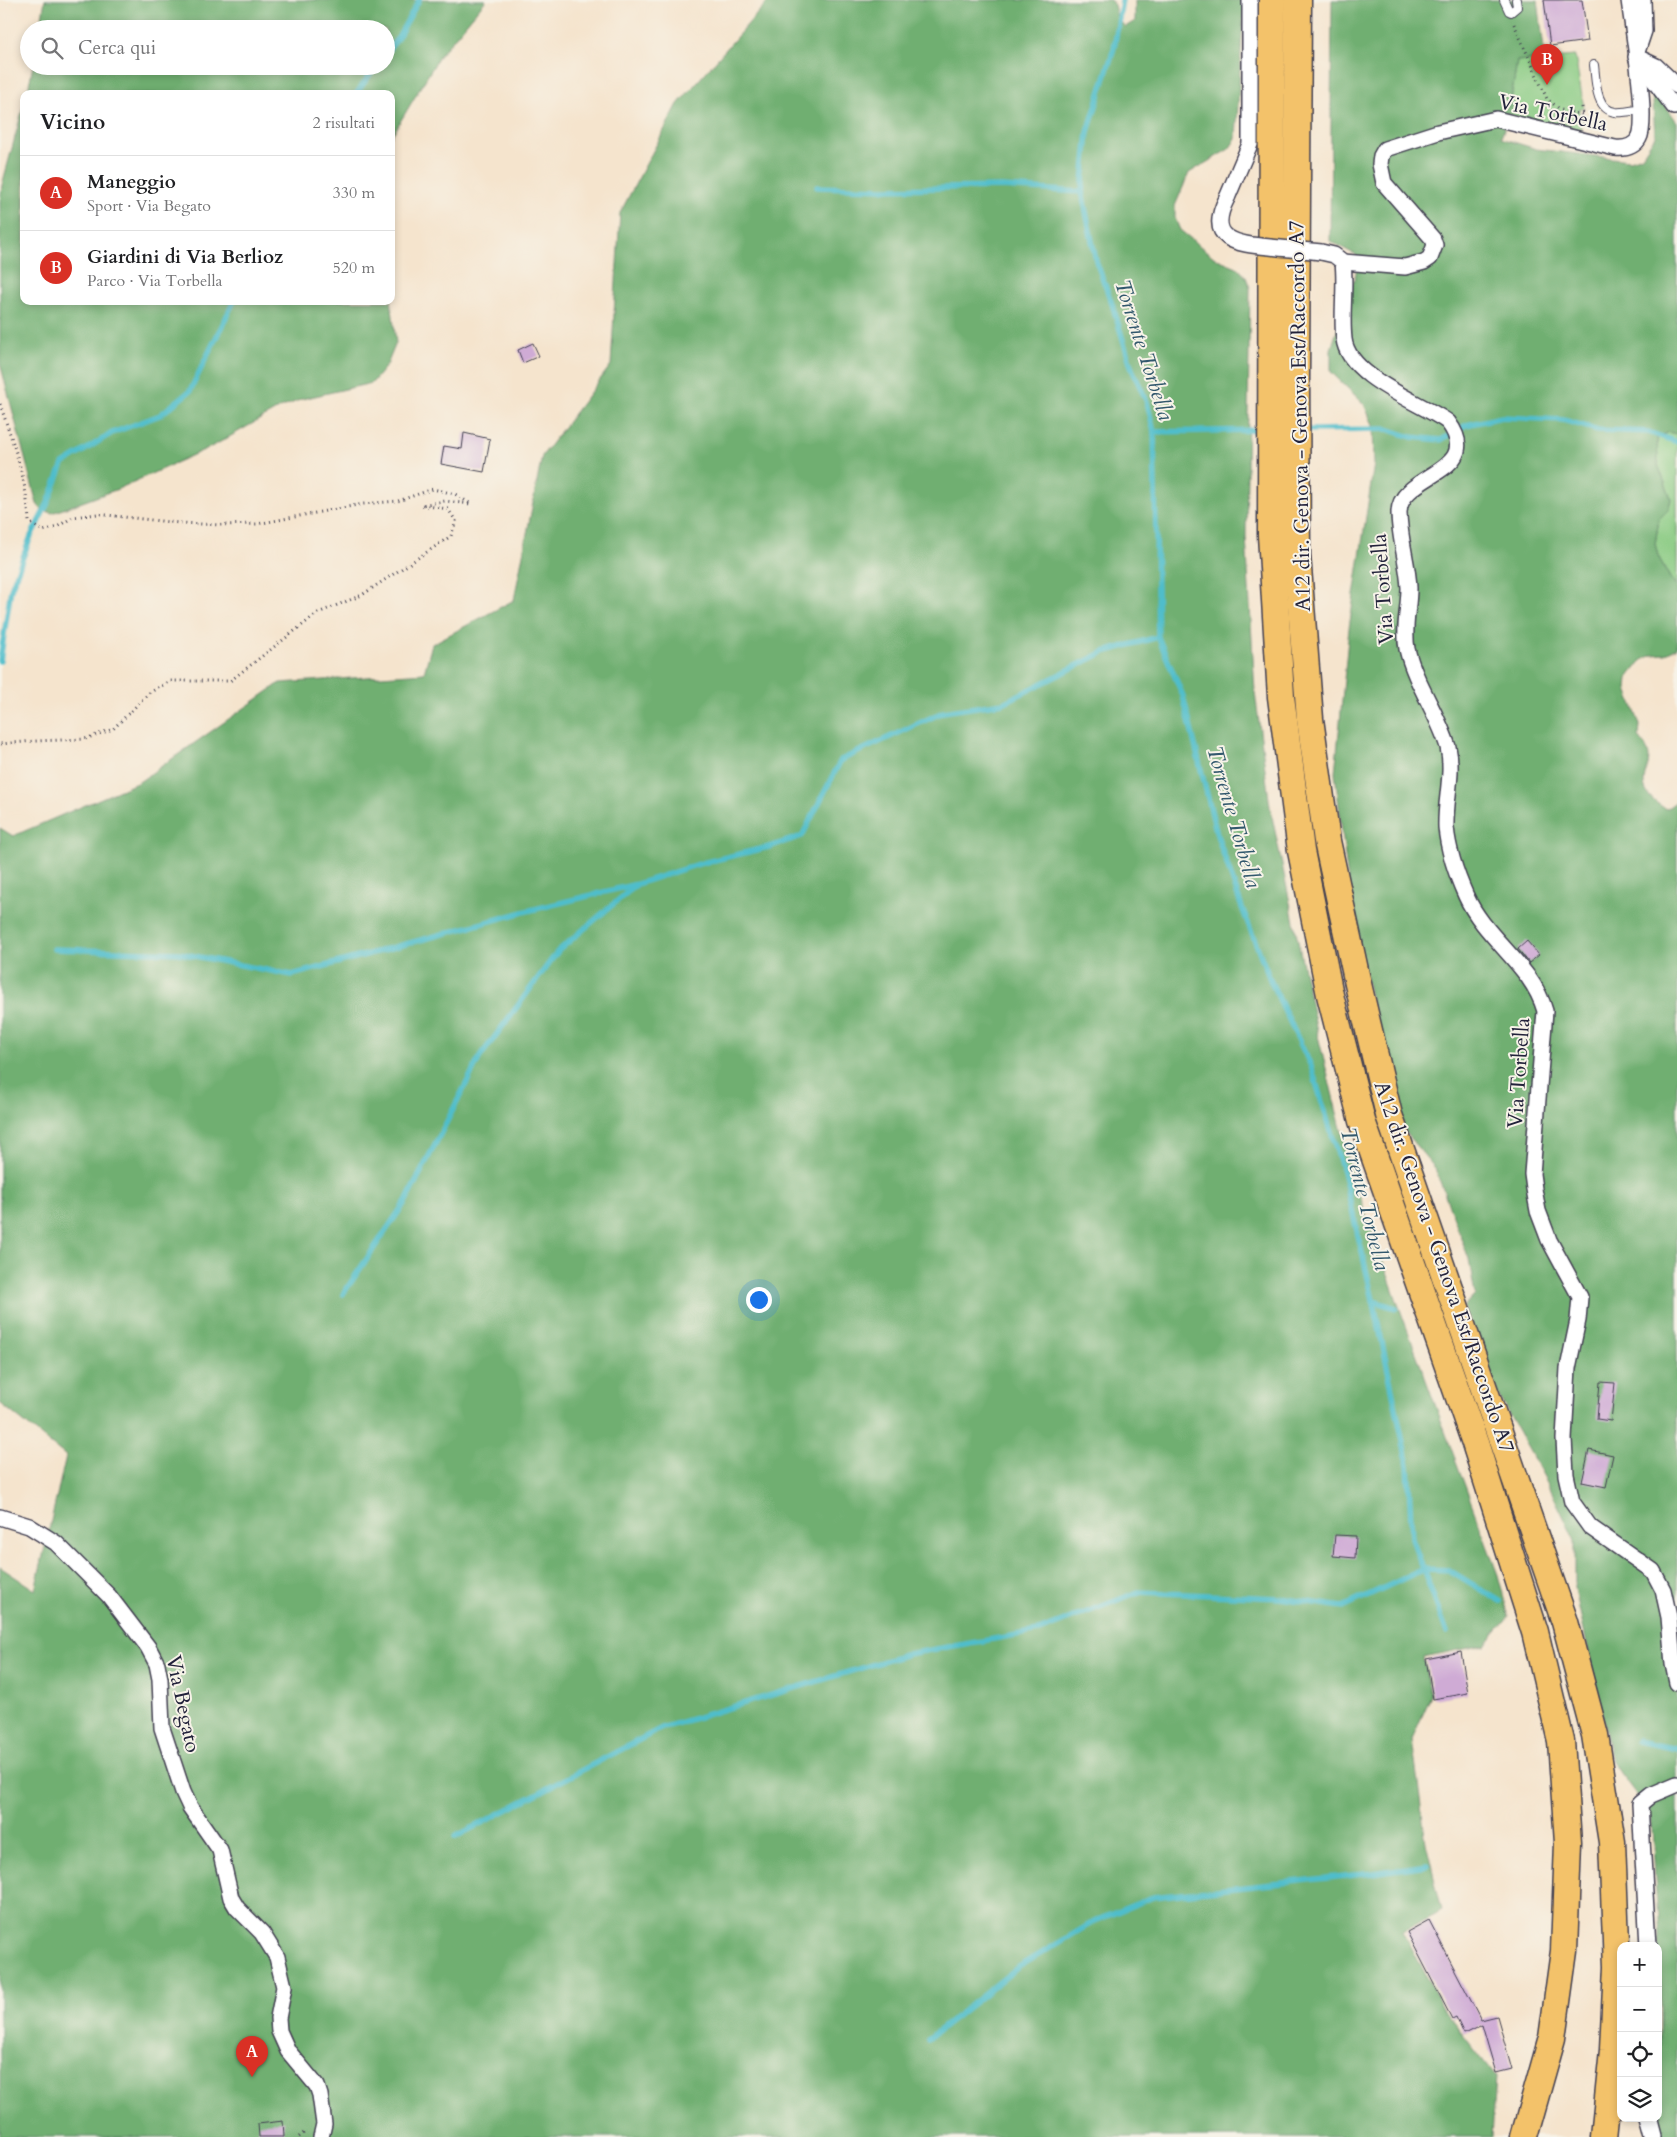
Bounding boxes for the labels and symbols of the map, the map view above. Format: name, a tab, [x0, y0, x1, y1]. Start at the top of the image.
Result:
pin: B	[1531, 44, 1563, 85]
street label: Via Torbella	[1496, 87, 1610, 139]
street label: A12 dir. Genova - Genova Est/Raccordo A7	[1282, 220, 1318, 612]
water label: Torrente Torbella	[1107, 276, 1181, 425]
street label: Via Torbella	[1365, 533, 1401, 645]
water label: Torrente Torbella	[1199, 742, 1269, 892]
street label: Via Torbella	[1501, 1017, 1537, 1129]
street label: A12 dir. Genova - Genova Est/Raccordo A7	[1367, 1077, 1522, 1457]
water label: Torrente Torbella	[1333, 1124, 1397, 1274]
your location	[746, 1287, 772, 1313]
street label: Via Begato	[159, 1653, 207, 1755]
pin: A	[236, 2036, 268, 2077]

